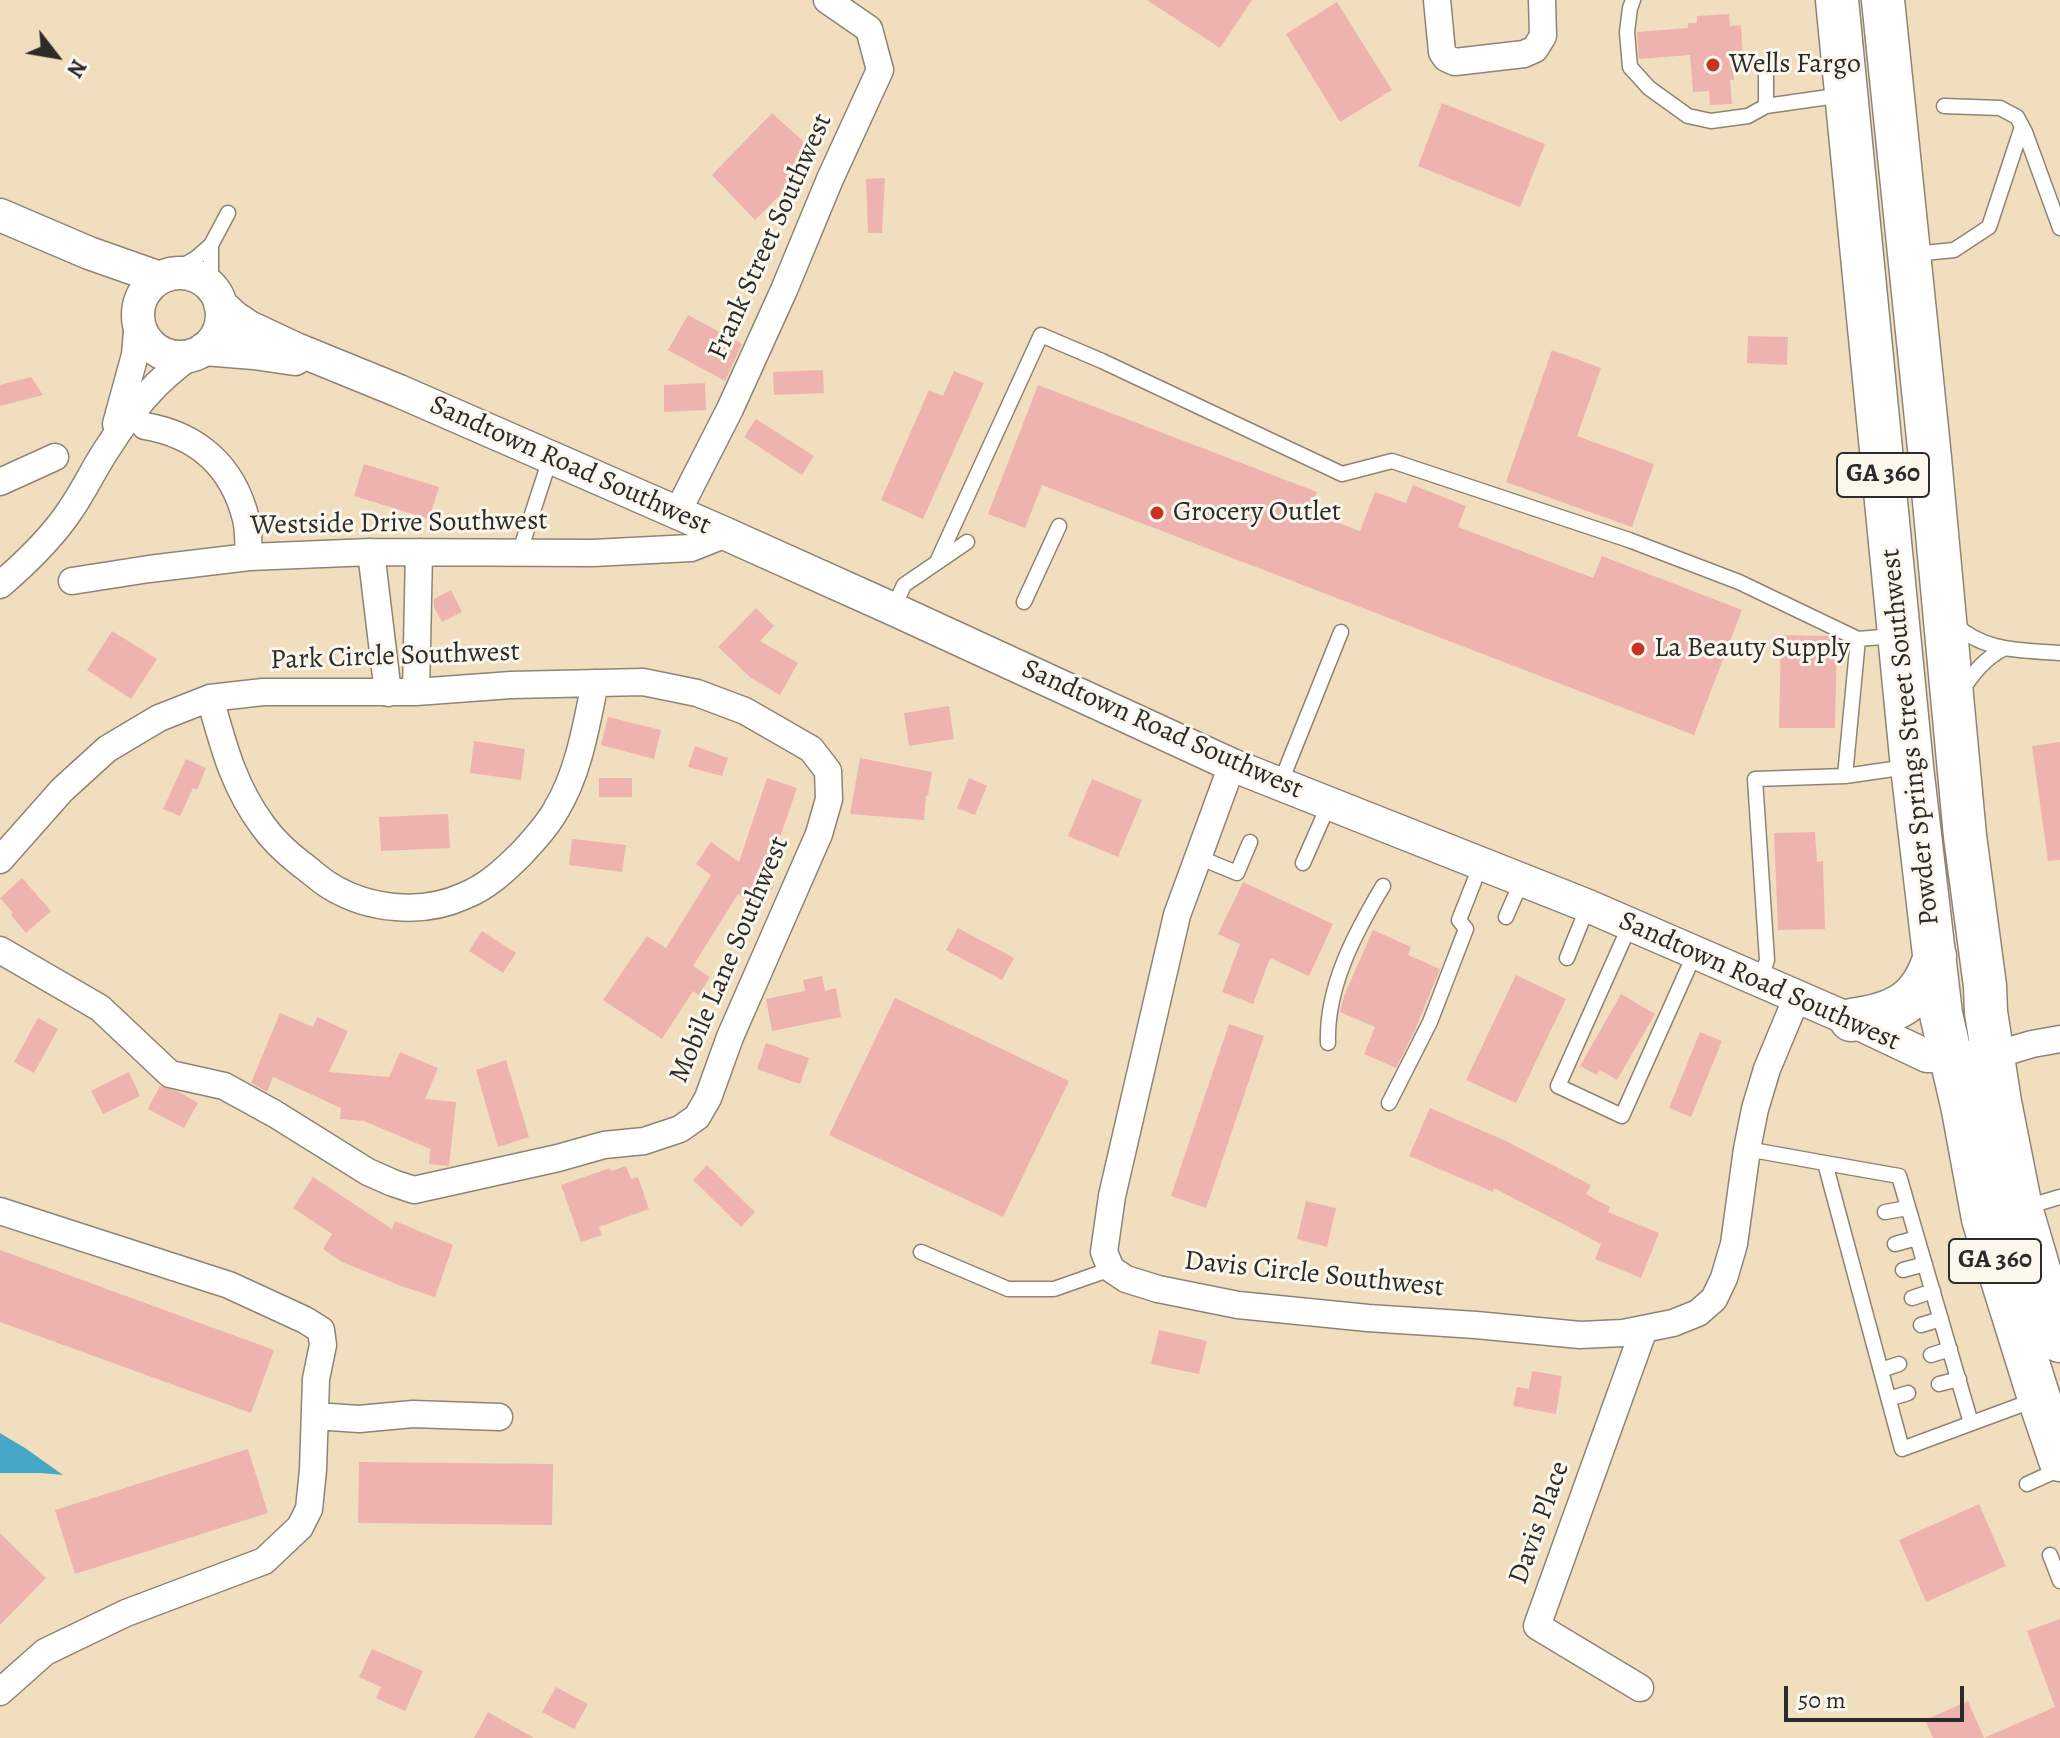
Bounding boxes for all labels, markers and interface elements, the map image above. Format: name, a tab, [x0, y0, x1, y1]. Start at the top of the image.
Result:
north arrow	[16, 16, 96, 96]
place label: Wells Fargo	[1729, 48, 1861, 82]
text: N	[60, 54, 94, 83]
marker: Wells Fargo	[1704, 56, 1722, 74]
street label: Frank Street Southwest	[702, 109, 840, 365]
street label: Sandtown Road Southwest	[424, 389, 716, 543]
road number: GA 360	[1837, 453, 1929, 497]
place label: Grocery Outlet	[1173, 496, 1341, 530]
marker: Grocery Outlet	[1148, 504, 1166, 522]
street label: Westside Drive Southwest	[250, 505, 548, 543]
street label: Powder Springs Street Southwest	[1874, 547, 1948, 927]
place label: La Beauty Supply	[1654, 632, 1850, 666]
street label: Park Circle Southwest	[270, 636, 520, 678]
marker: La Beauty Supply	[1629, 640, 1647, 658]
street label: Sandtown Road Southwest	[1016, 653, 1308, 807]
street label: Mobile Lane Southwest	[663, 832, 797, 1088]
street label: Sandtown Road Southwest	[1613, 905, 1905, 1059]
road number: GA 360	[1949, 1239, 2041, 1283]
street label: Davis Circle Southwest	[1183, 1245, 1445, 1305]
street label: Davis Place	[1502, 1457, 1578, 1589]
scale bar	[1788, 1670, 1968, 1720]
text: 50 m	[1798, 1684, 1846, 1716]

